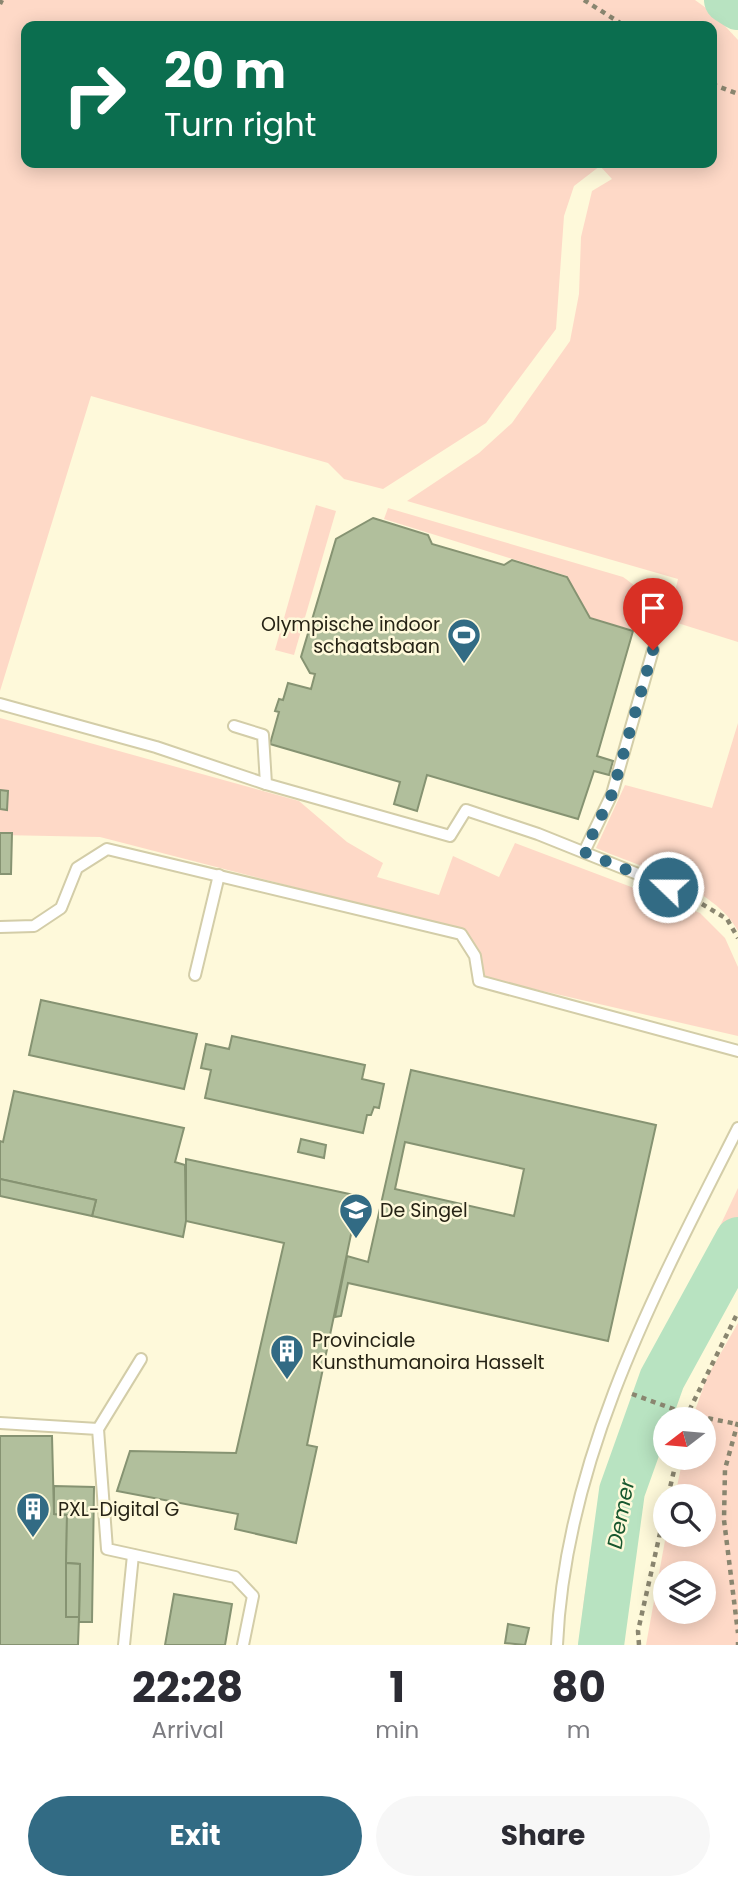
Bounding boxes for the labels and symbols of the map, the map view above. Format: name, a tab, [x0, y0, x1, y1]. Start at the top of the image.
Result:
pin	[623, 578, 683, 650]
place label: Olympische indoor schaatsbaan	[261, 611, 440, 660]
sports icon: Olympische indoor schaatsbaan	[445, 616, 483, 665]
position arrow	[631, 850, 705, 924]
school or university icon: De Singel	[337, 1191, 375, 1240]
place label: De Singel	[380, 1197, 468, 1224]
place label: Provinciale Kunsthumanoira Hasselt	[312, 1327, 545, 1376]
building icon: Provinciale Kunsthumanoira Hasselt	[268, 1332, 306, 1381]
north arrow	[653, 1407, 716, 1470]
water label: Demer	[600, 1475, 642, 1551]
building icon: PXL-Digital G	[14, 1490, 52, 1539]
place label: PXL-Digital G	[58, 1496, 179, 1523]

